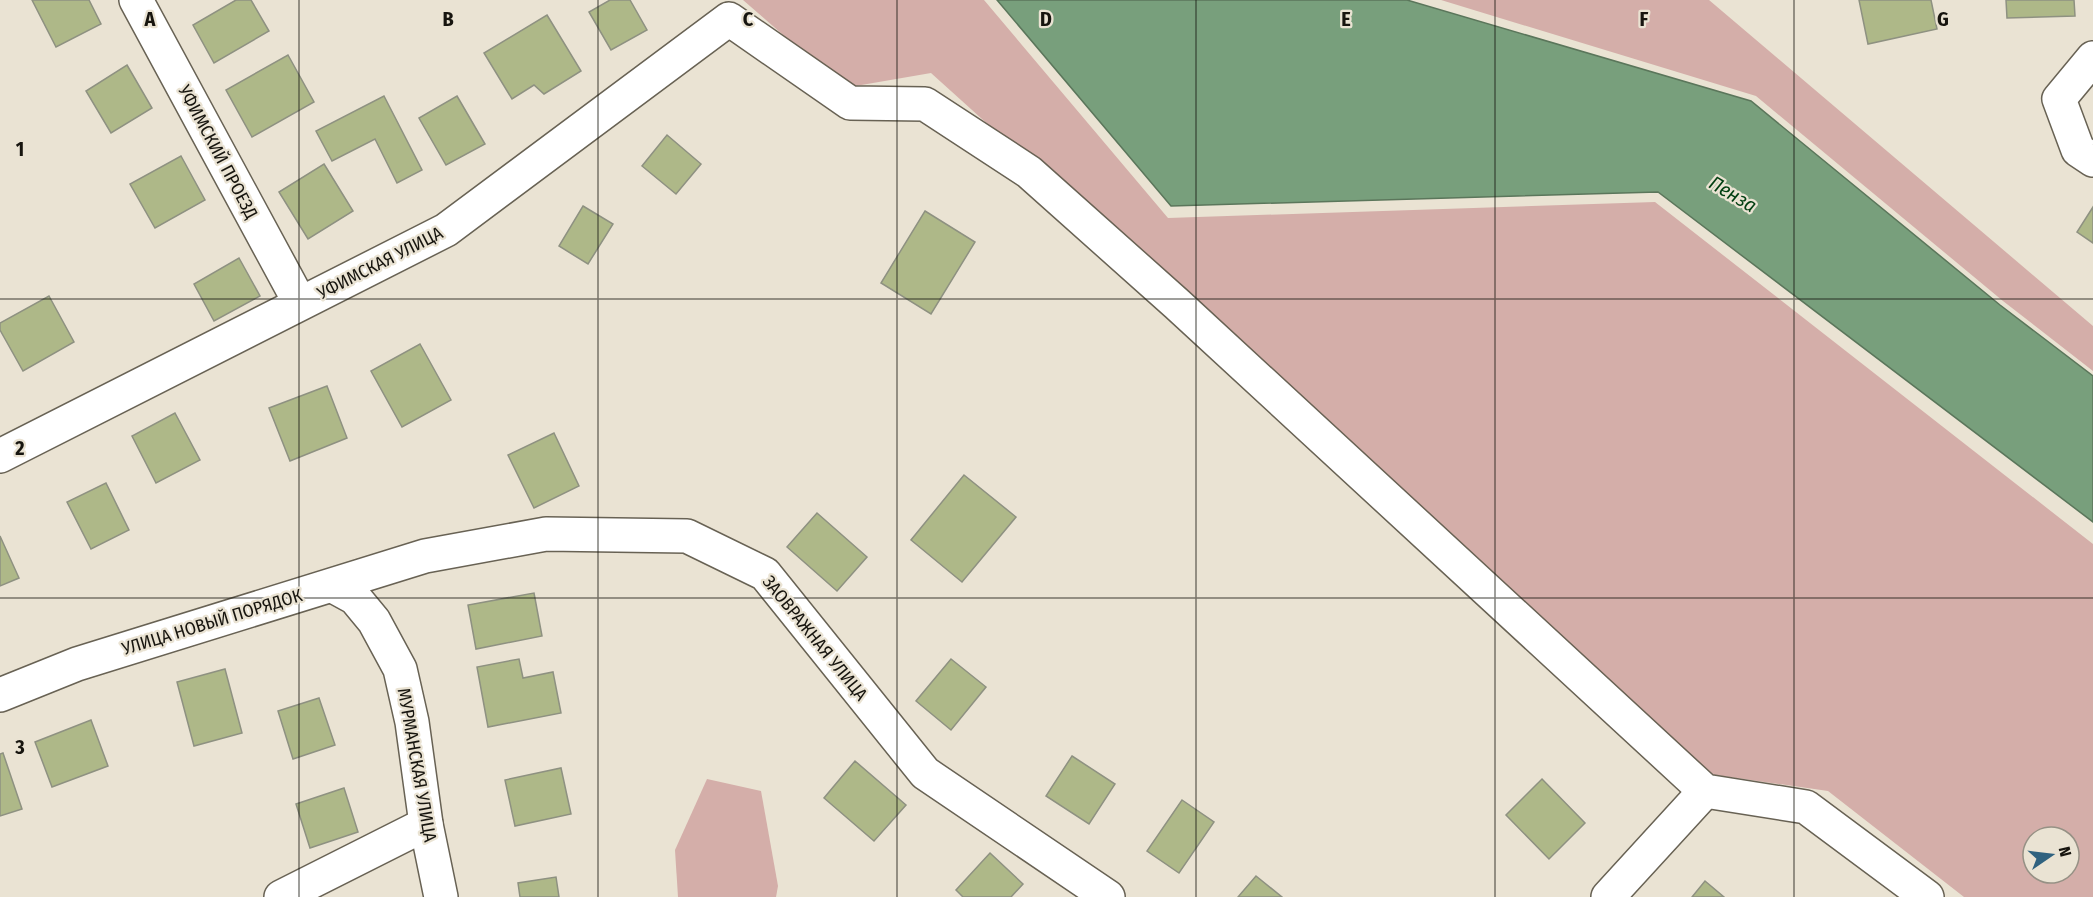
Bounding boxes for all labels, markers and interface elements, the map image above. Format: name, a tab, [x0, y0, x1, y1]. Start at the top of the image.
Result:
text: A	[144, 7, 157, 31]
text: B	[442, 7, 454, 31]
text: C	[743, 7, 754, 31]
text: D	[1040, 7, 1052, 31]
text: E	[1341, 7, 1351, 31]
text: F	[1640, 7, 1649, 31]
text: G	[1937, 7, 1949, 31]
street label: УФИМСКИЙ ПРОЕЗД	[173, 80, 263, 223]
text: 1	[16, 137, 24, 161]
water label: Пенза	[1705, 171, 1761, 217]
street label: УФИМСКАЯ УЛИЦА	[313, 222, 447, 305]
text: 2	[14, 436, 25, 460]
street label: ЗАОВРАЖНАЯ УЛИЦА	[758, 571, 873, 705]
street label: УЛИЦА НОВЫЙ ПОРЯДОК	[118, 584, 305, 660]
street label: МУРМАНСКАЯ УЛИЦА	[393, 686, 441, 844]
text: 3	[14, 735, 25, 759]
north arrow	[2021, 825, 2081, 885]
text: N	[2055, 845, 2075, 858]

